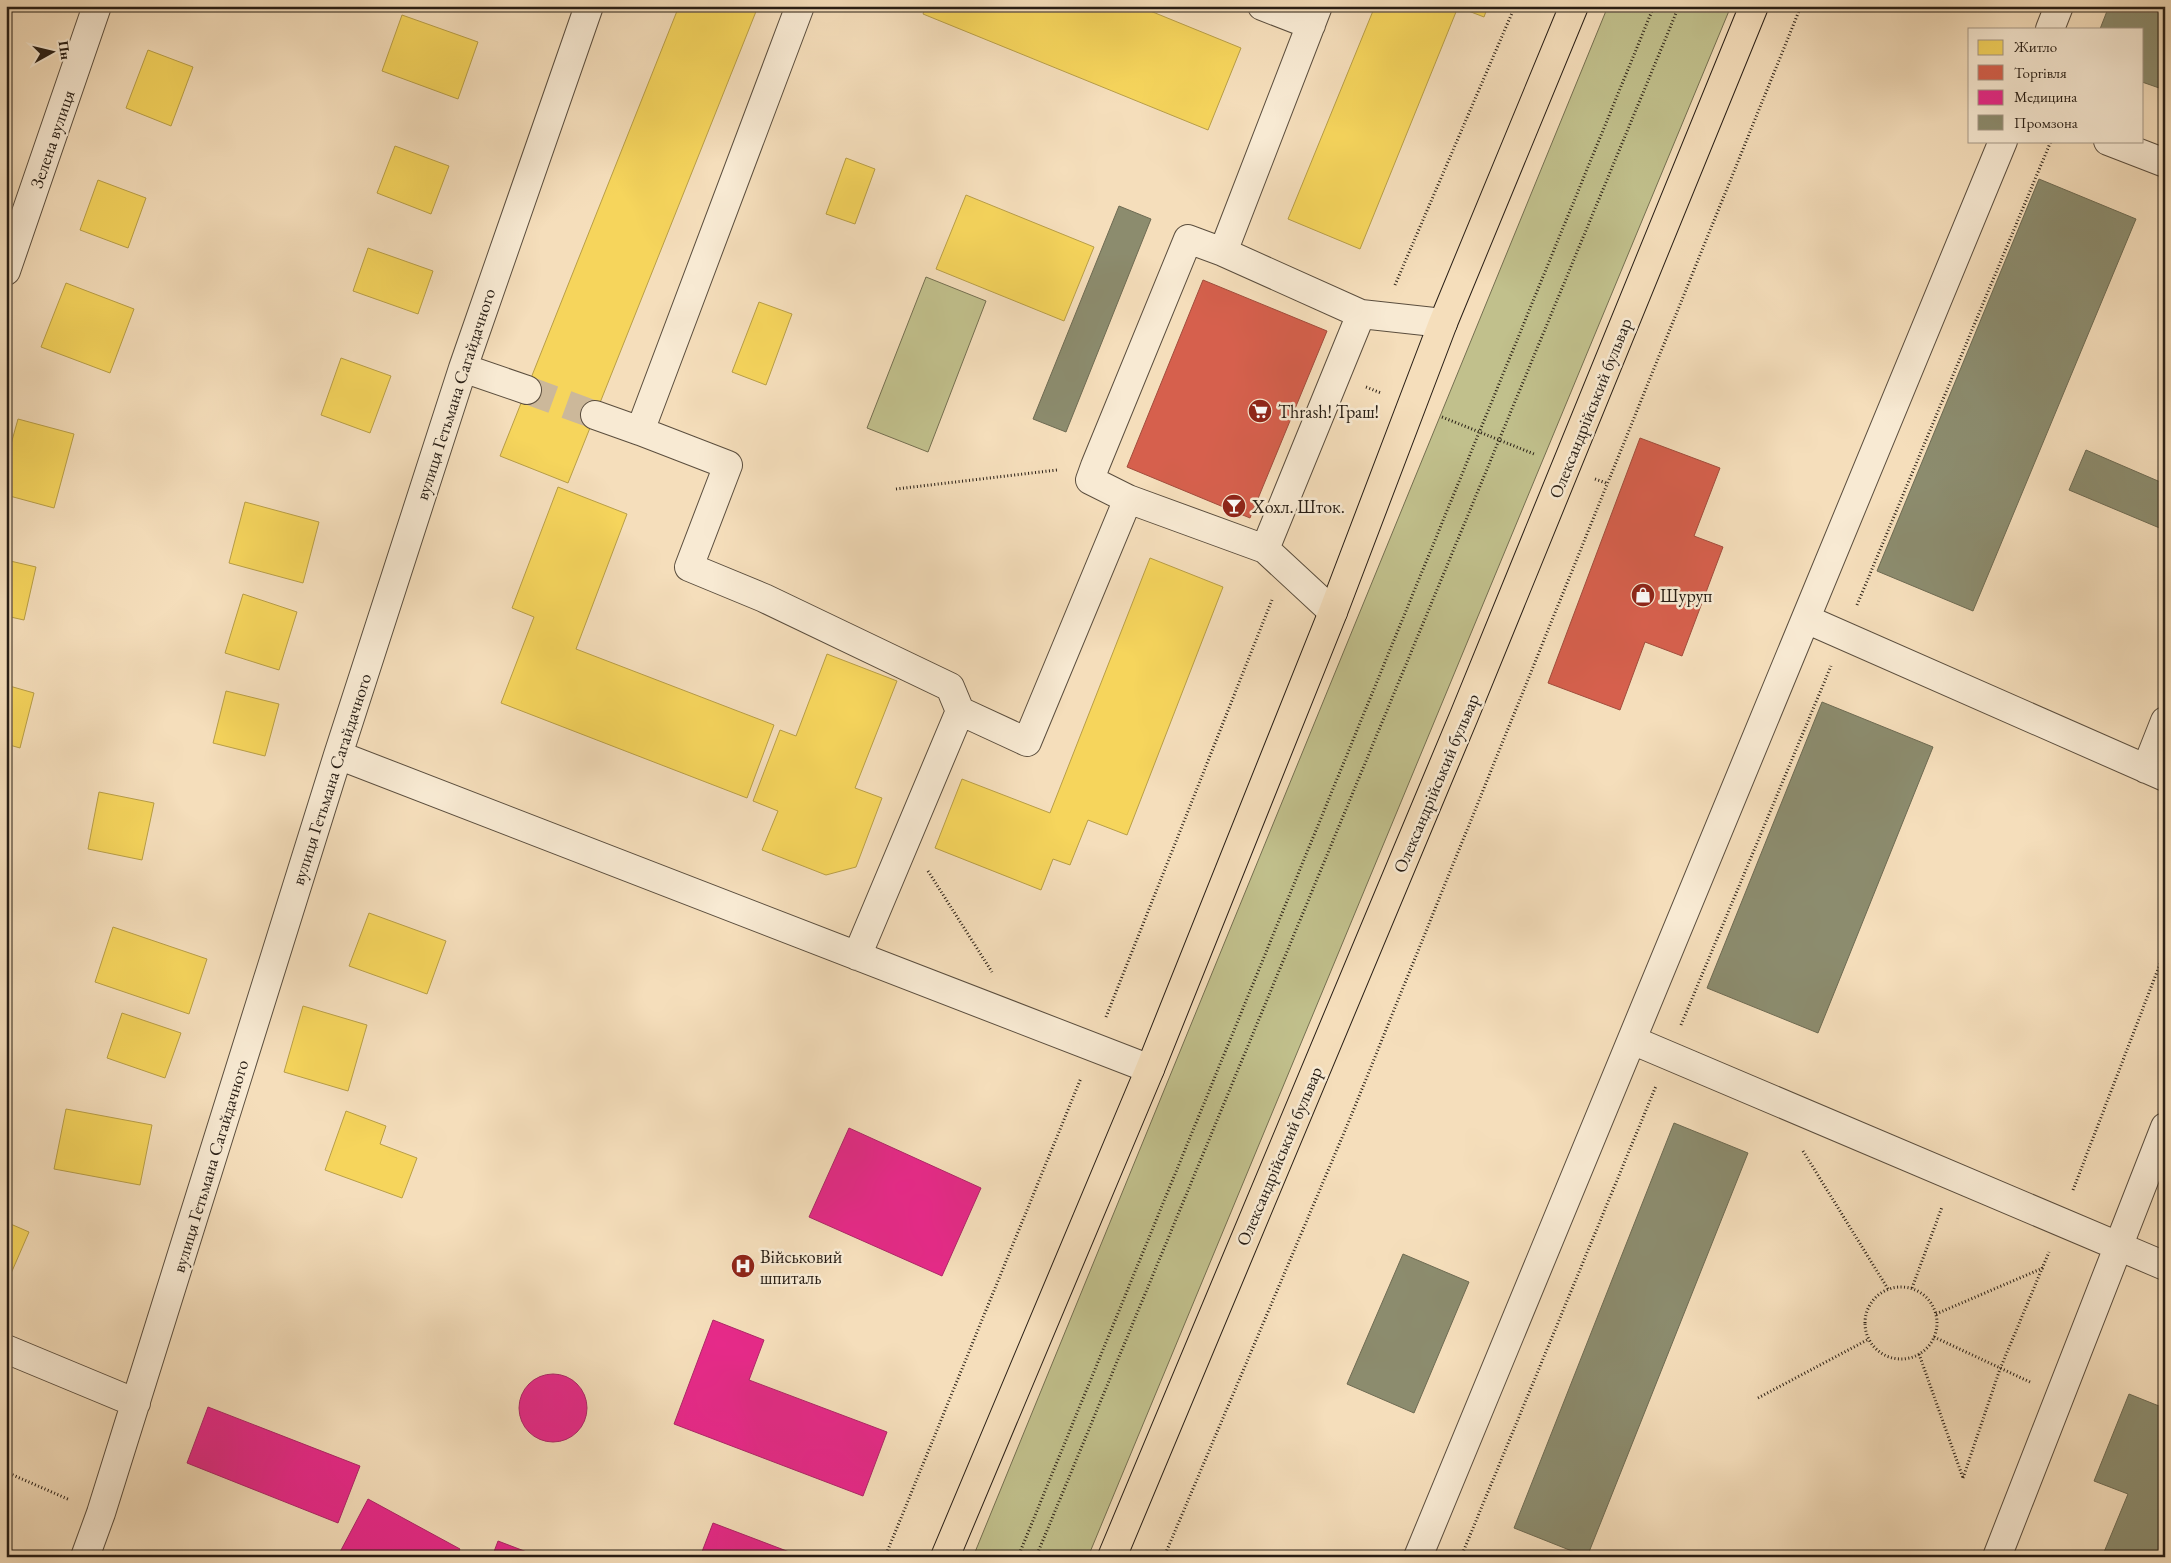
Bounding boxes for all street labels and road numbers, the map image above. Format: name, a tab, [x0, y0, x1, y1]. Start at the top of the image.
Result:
street label: Зелена вулиця	[24, 87, 80, 191]
street label: вулиця Гетьмана Сагайдачного	[410, 285, 500, 503]
street label: Олександрійський бульвар	[1543, 314, 1637, 502]
street label: вулиця Гетьмана Сагайдачного	[286, 670, 376, 888]
street label: Олександрійський бульвар	[1388, 690, 1484, 876]
street label: вулиця Гетьмана Сагайдачного	[167, 1057, 253, 1275]
street label: Олександрійський бульвар	[1231, 1063, 1327, 1249]

